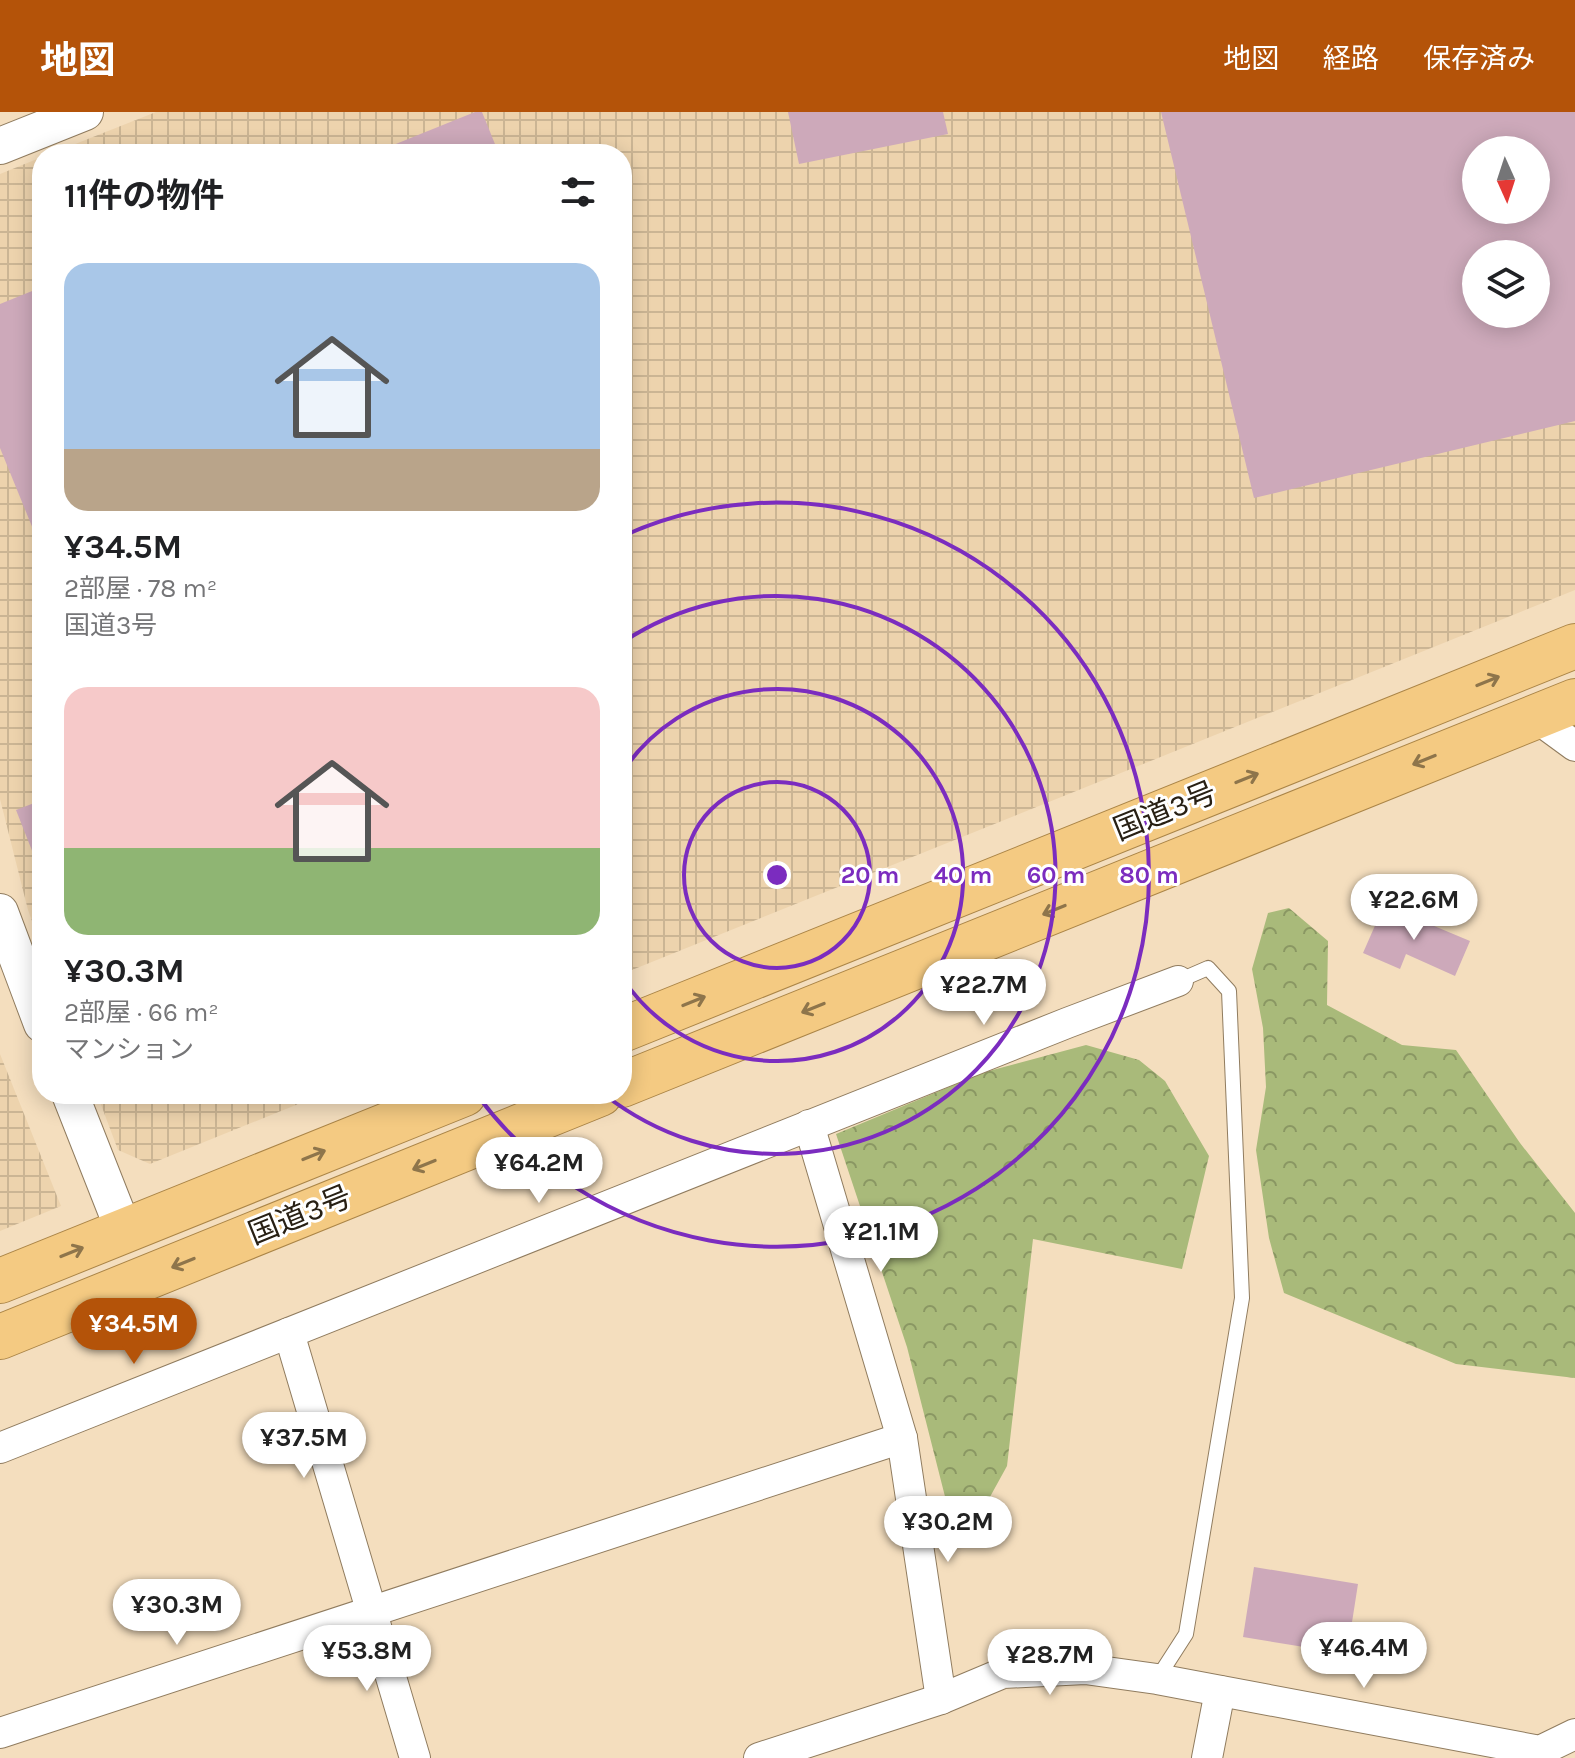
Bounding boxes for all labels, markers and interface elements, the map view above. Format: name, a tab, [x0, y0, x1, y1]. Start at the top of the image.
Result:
text: 地図	[40, 38, 116, 83]
text: 地図	[1223, 42, 1279, 75]
text: 経路	[1323, 42, 1379, 75]
text: 保存済み	[1423, 42, 1535, 75]
north arrow	[1462, 136, 1550, 224]
map controls	[1462, 136, 1550, 328]
icon: filters	[556, 170, 600, 214]
text: 11件の物件	[64, 176, 224, 216]
button: layers	[1462, 240, 1550, 328]
icon: home	[260, 315, 404, 459]
text: ¥34.5M	[64, 527, 182, 567]
text: 2部屋 · 78 m²	[64, 573, 217, 604]
text: 国道3号	[64, 610, 157, 641]
one-way arrow	[1475, 672, 1500, 687]
icon: home	[260, 739, 404, 883]
one-way arrow	[1412, 754, 1437, 769]
one-way arrow	[1234, 770, 1259, 784]
street label: 国道3号	[1108, 774, 1222, 848]
centre of rings	[763, 861, 791, 889]
text: 20 m	[841, 861, 899, 889]
text: 40 m	[934, 861, 992, 889]
text: 60 m	[1027, 861, 1085, 889]
text: 80 m	[1119, 861, 1179, 889]
pin: ¥22.6M	[1349, 874, 1479, 942]
text: ¥22.6M	[1369, 884, 1459, 915]
one-way arrow	[1042, 904, 1067, 919]
text: ¥30.3M	[64, 951, 185, 991]
pin: ¥22.7M	[919, 959, 1049, 1027]
text: ¥22.7M	[940, 969, 1028, 1000]
one-way arrow	[681, 993, 706, 1007]
text: 2部屋 · 66 m²	[64, 997, 219, 1028]
one-way arrow	[801, 1002, 826, 1016]
text: マンション	[64, 1034, 194, 1065]
pin: ¥64.2M	[474, 1137, 604, 1205]
one-way arrow	[301, 1147, 326, 1161]
text: ¥64.2M	[494, 1147, 584, 1178]
one-way arrow	[412, 1159, 437, 1174]
street label: 国道3号	[243, 1178, 357, 1252]
pin: ¥21.1M	[816, 1206, 946, 1274]
text: ¥21.1M	[842, 1216, 920, 1247]
one-way arrow	[59, 1244, 84, 1258]
one-way arrow	[171, 1257, 196, 1271]
pin: ¥34.5M	[69, 1298, 199, 1366]
text: ¥34.5M	[89, 1308, 179, 1339]
pin: ¥37.5M	[239, 1412, 369, 1480]
text: ¥37.5M	[260, 1422, 348, 1453]
pin: ¥30.2M	[883, 1496, 1013, 1564]
text: ¥30.2M	[902, 1506, 994, 1537]
pin: ¥30.3M	[112, 1579, 242, 1647]
text: ¥30.3M	[131, 1589, 223, 1620]
pin: ¥46.4M	[1299, 1622, 1429, 1690]
pin: ¥53.8M	[302, 1625, 432, 1693]
pin: ¥28.7M	[985, 1629, 1115, 1697]
text: ¥46.4M	[1319, 1632, 1409, 1663]
text: ¥53.8M	[321, 1635, 413, 1666]
text: ¥28.7M	[1005, 1639, 1095, 1670]

